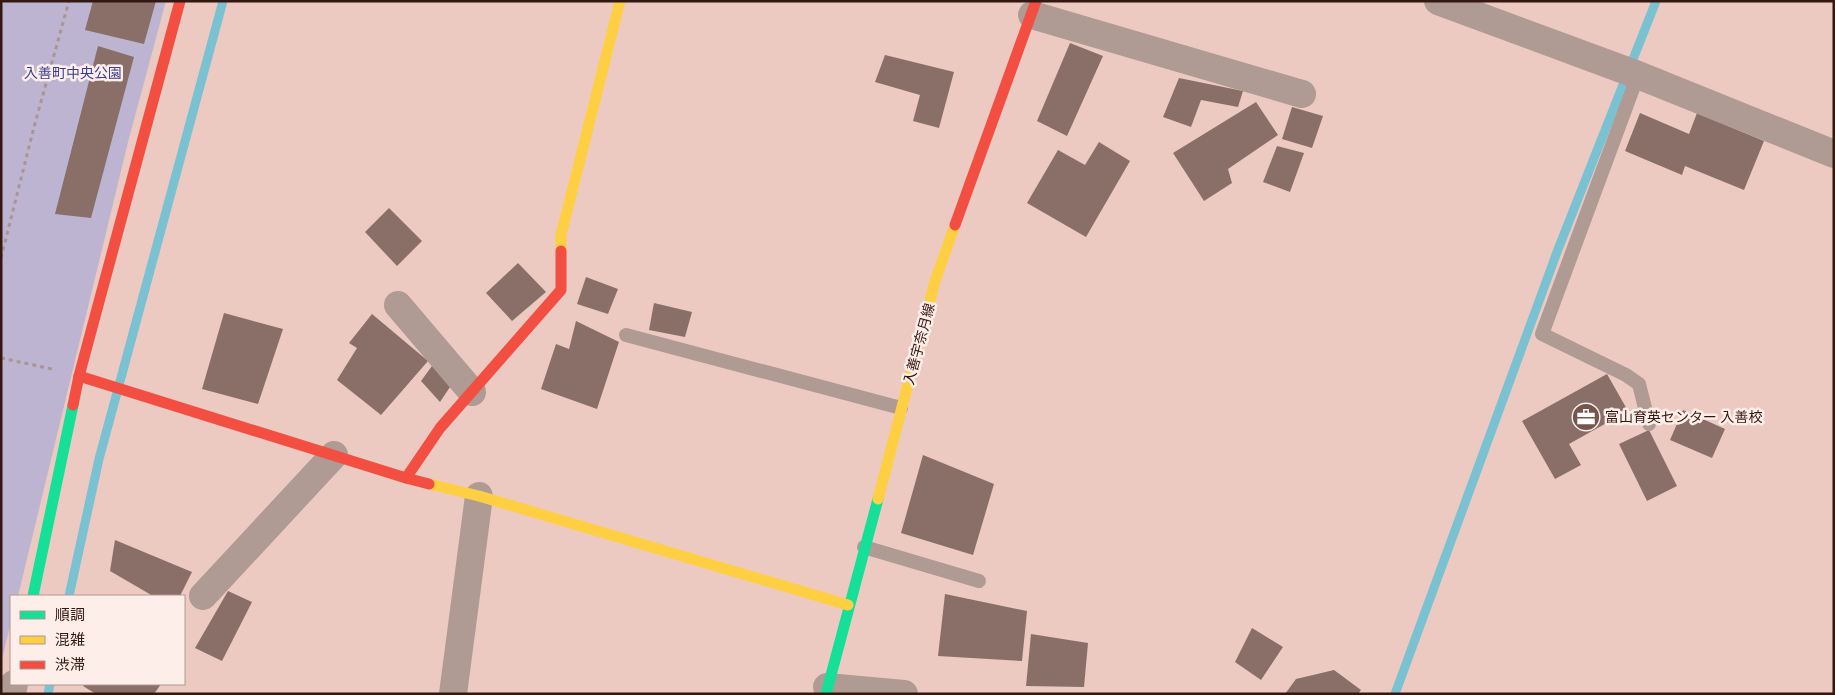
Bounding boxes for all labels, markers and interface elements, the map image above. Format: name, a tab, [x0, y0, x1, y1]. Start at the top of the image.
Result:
park label: 入善町中央公園	[24, 64, 122, 83]
street label: 入善宇奈月線	[899, 301, 940, 387]
office icon: 富山育英センター 入善校	[1571, 402, 1601, 432]
place label: 富山育英センター 入善校	[1605, 408, 1763, 427]
legend	[10, 595, 185, 685]
text: 順調	[55, 605, 85, 625]
text: 混雑	[55, 630, 85, 650]
text: 渋滞	[55, 655, 85, 675]

